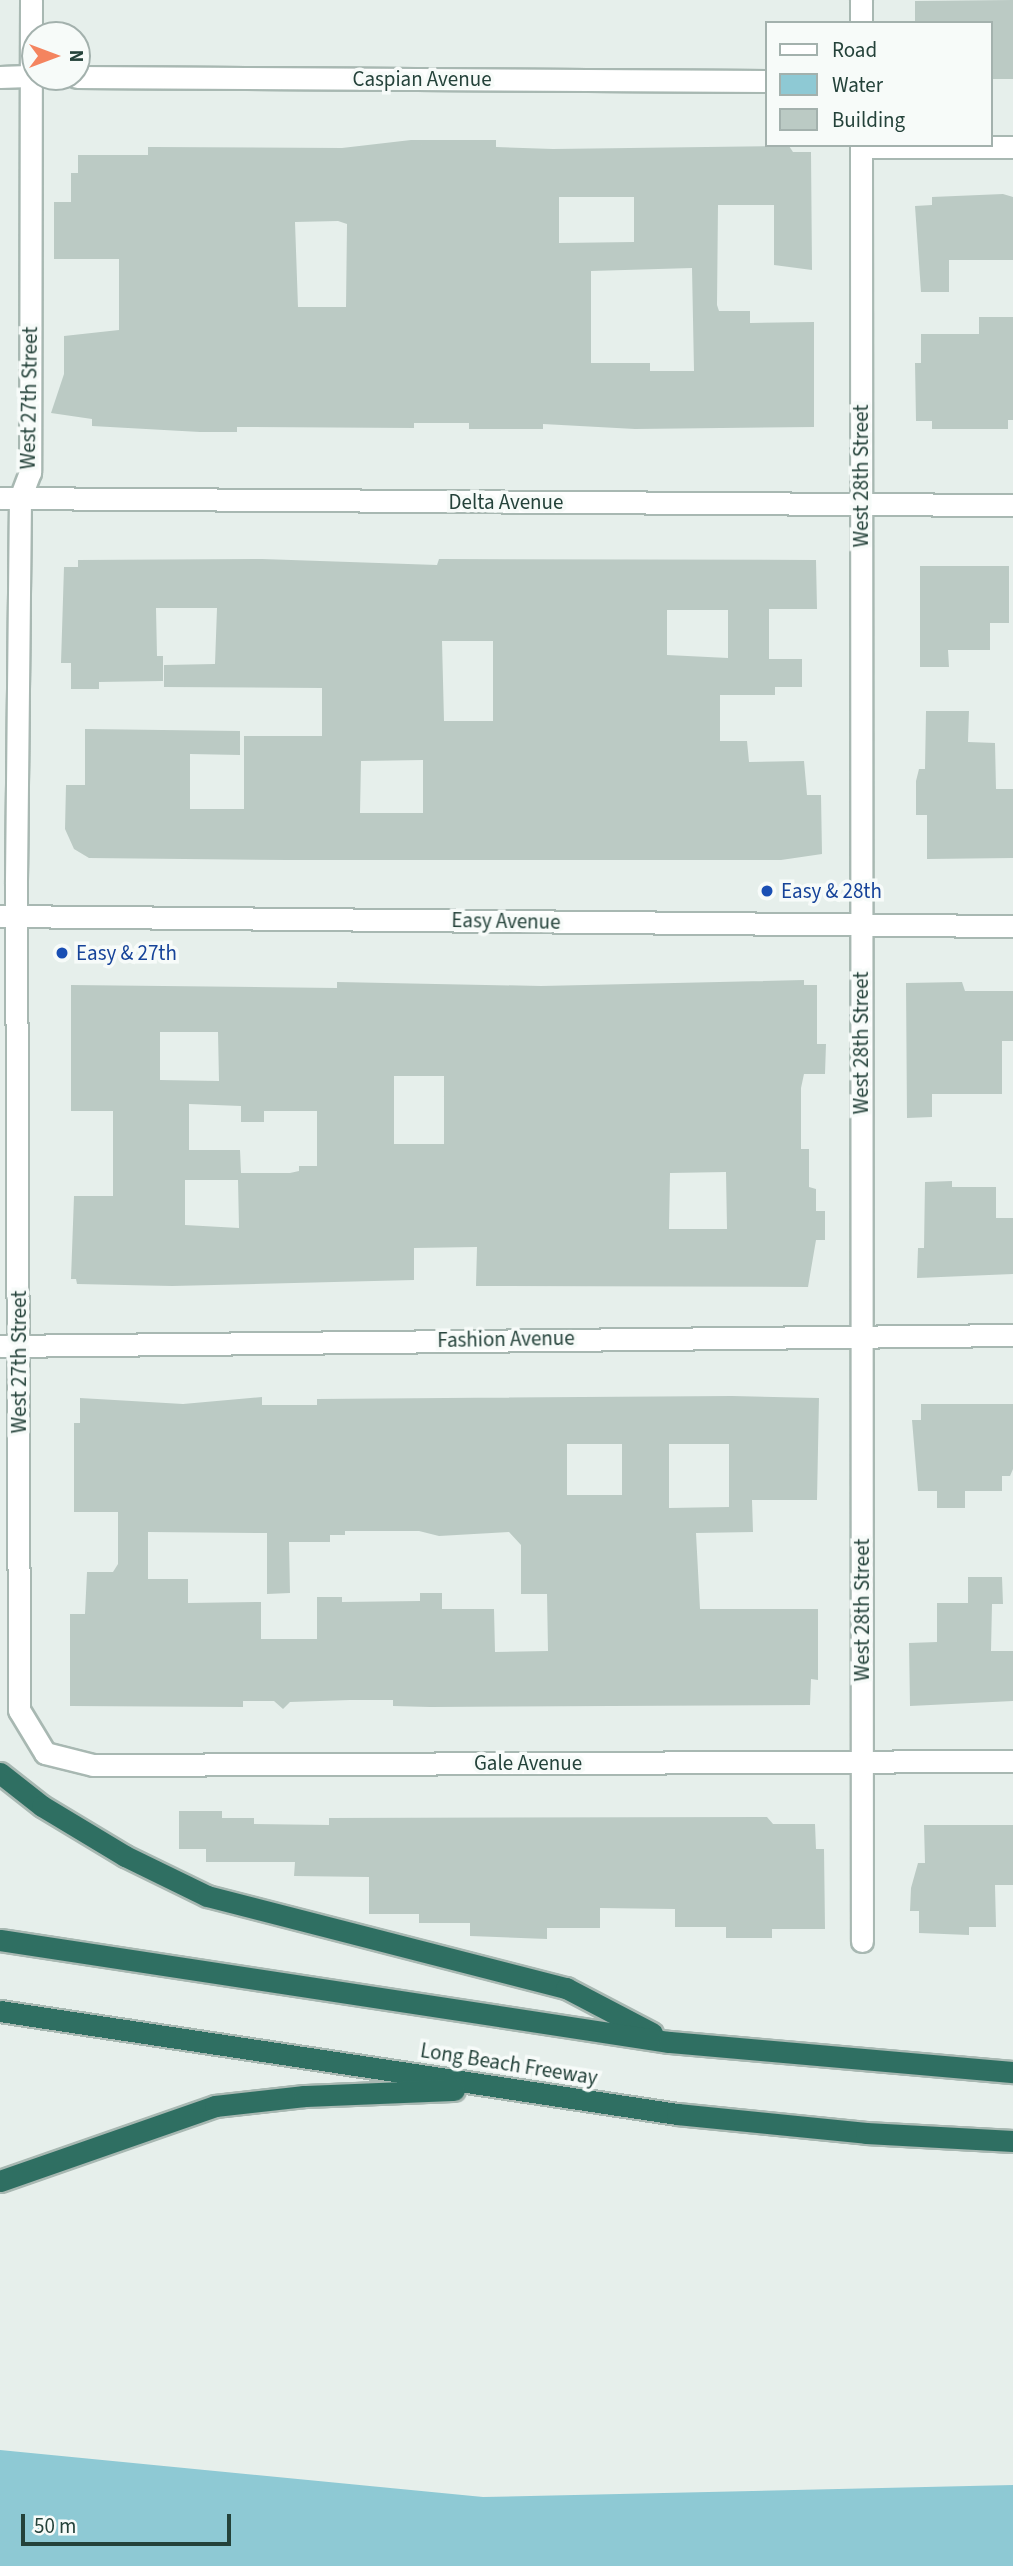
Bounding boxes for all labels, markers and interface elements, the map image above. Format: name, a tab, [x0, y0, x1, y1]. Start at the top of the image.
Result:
north arrow	[21, 21, 91, 91]
legend	[764, 21, 992, 147]
text: Road	[832, 35, 877, 65]
text: N	[62, 50, 89, 62]
street label: Caspian Avenue	[352, 66, 492, 92]
text: Water	[832, 70, 883, 100]
text: Building	[832, 105, 905, 135]
street label: West 27th Street	[15, 326, 43, 470]
street label: West 28th Street	[848, 405, 874, 547]
street label: Delta Avenue	[449, 489, 563, 515]
place label: Easy & 28th	[781, 878, 882, 904]
marker: Easy & 28th	[759, 883, 775, 899]
street label: Easy Avenue	[451, 907, 561, 935]
place label: Easy & 27th	[76, 940, 177, 966]
marker: Easy & 27th	[54, 945, 70, 961]
street label: West 28th Street	[848, 972, 874, 1114]
street label: West 27th Street	[6, 1291, 32, 1433]
street label: Fashion Avenue	[437, 1325, 575, 1353]
street label: West 28th Street	[849, 1539, 875, 1681]
street label: Gale Avenue	[474, 1750, 582, 1776]
street label: Long Beach Freeway	[419, 2038, 599, 2090]
scale bar	[24, 2500, 234, 2544]
text: 50 m	[34, 2511, 76, 2541]

